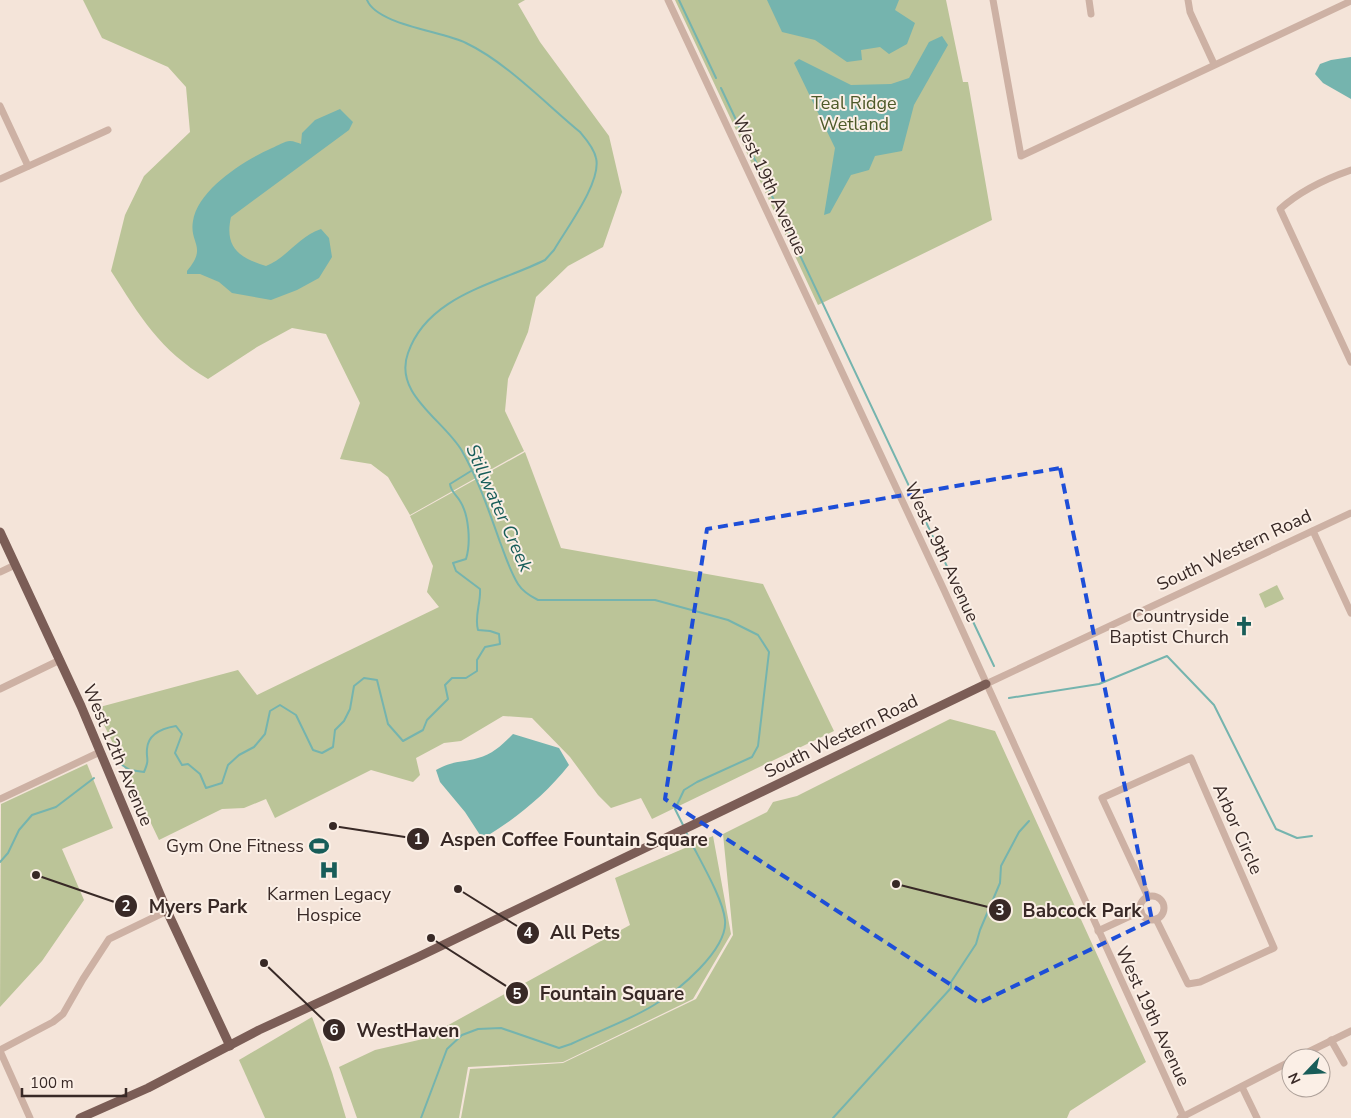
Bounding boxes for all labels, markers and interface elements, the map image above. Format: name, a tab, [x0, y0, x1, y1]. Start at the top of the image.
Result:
park label: Teal Ridge Wetland	[811, 91, 897, 136]
street label: West 19th Avenue	[727, 111, 813, 259]
water label: Stillwater Creek	[459, 440, 539, 576]
street label: West 19th Avenue	[899, 478, 985, 626]
street label: South Western Road	[1153, 504, 1315, 596]
place label: Countryside Baptist Church	[1110, 604, 1229, 649]
church icon: Countryside Baptist Church	[1233, 615, 1255, 637]
street label: West 12th Avenue	[77, 680, 159, 830]
street label: South Western Road	[760, 688, 922, 784]
street label: Arbor Circle	[1207, 780, 1269, 878]
callout: Aspen Coffee Fountain Square	[405, 822, 718, 856]
text: Aspen Coffee Fountain Square	[440, 827, 708, 853]
text: 1	[413, 829, 423, 849]
place label: Gym One Fitness	[166, 834, 304, 858]
sports icon: Gym One Fitness	[308, 835, 330, 857]
hospital icon: Karmen Legacy Hospice	[318, 859, 340, 881]
place label: Karmen Legacy Hospice	[267, 882, 392, 927]
callout: Myers Park	[113, 889, 257, 923]
callout: Babcock Park	[988, 893, 1152, 927]
text: Myers Park	[149, 894, 248, 920]
text: 2	[121, 896, 131, 916]
text: Babcock Park	[1023, 898, 1142, 924]
text: 3	[995, 900, 1005, 920]
callout: All Pets	[515, 916, 631, 950]
text: All Pets	[550, 920, 620, 946]
text: 4	[523, 923, 533, 943]
street label: West 19th Avenue	[1110, 942, 1196, 1090]
callout: Fountain Square	[505, 976, 694, 1010]
text: Fountain Square	[540, 981, 684, 1007]
text: 5	[512, 984, 522, 1004]
callout: WestHaven	[321, 1013, 469, 1047]
text: WestHaven	[357, 1018, 459, 1044]
text: 6	[329, 1020, 339, 1040]
north arrow	[1281, 1048, 1331, 1098]
scale bar	[22, 1066, 126, 1098]
text: N	[1284, 1070, 1305, 1087]
text: 100 m	[30, 1073, 74, 1093]

